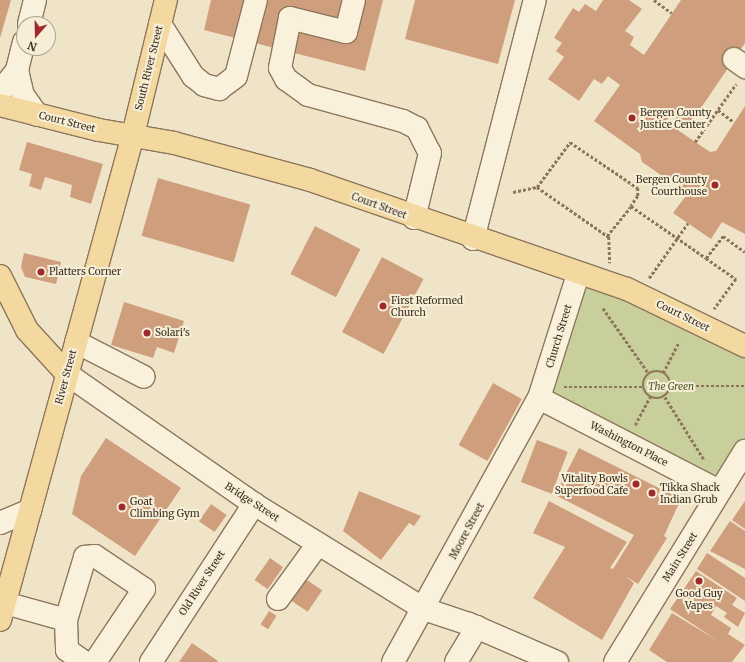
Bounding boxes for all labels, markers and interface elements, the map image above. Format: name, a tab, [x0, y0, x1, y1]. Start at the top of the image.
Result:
north arrow	[16, 16, 56, 56]
street label: South River Street	[133, 24, 165, 112]
text: N	[26, 38, 39, 54]
place label: Bergen County Justice Center	[640, 106, 711, 130]
street label: Court Street	[37, 109, 97, 135]
marker: Bergen County Justice Center	[627, 113, 637, 123]
place label: Bergen County Courthouse	[636, 173, 707, 196]
marker: Bergen County Courthouse	[710, 180, 720, 190]
street label: Court Street	[350, 190, 408, 222]
place label: Platters Corner	[49, 266, 121, 278]
marker: Platters Corner	[36, 267, 46, 277]
place label: First Reformed Church	[391, 294, 463, 318]
street label: Court Street	[654, 298, 712, 334]
marker: First Reformed Church	[378, 301, 388, 311]
street label: Church Street	[544, 303, 574, 369]
place label: Solari's	[155, 327, 190, 339]
marker: Solari's	[142, 328, 152, 338]
street label: River Street	[53, 348, 79, 406]
park label: The Green	[648, 381, 694, 393]
street label: Washington Place	[588, 419, 670, 469]
place label: Vitality Bowls Superfood Cafe	[555, 472, 628, 496]
marker: Vitality Bowls Superfood Cafe	[631, 479, 641, 489]
street label: Bridge Street	[223, 480, 281, 524]
place label: Tikka Shack Indian Grub	[660, 481, 720, 504]
marker: Tikka Shack Indian Grub	[647, 488, 657, 498]
place label: Goat Climbing Gym	[130, 495, 200, 518]
street label: Moore Street	[447, 501, 487, 561]
marker: Goat Climbing Gym	[117, 502, 127, 512]
street label: Main Street	[660, 530, 700, 584]
street label: Old River Street	[177, 548, 227, 618]
marker: Good Guy Vapes	[694, 576, 704, 586]
place label: Good Guy Vapes	[675, 587, 723, 610]

